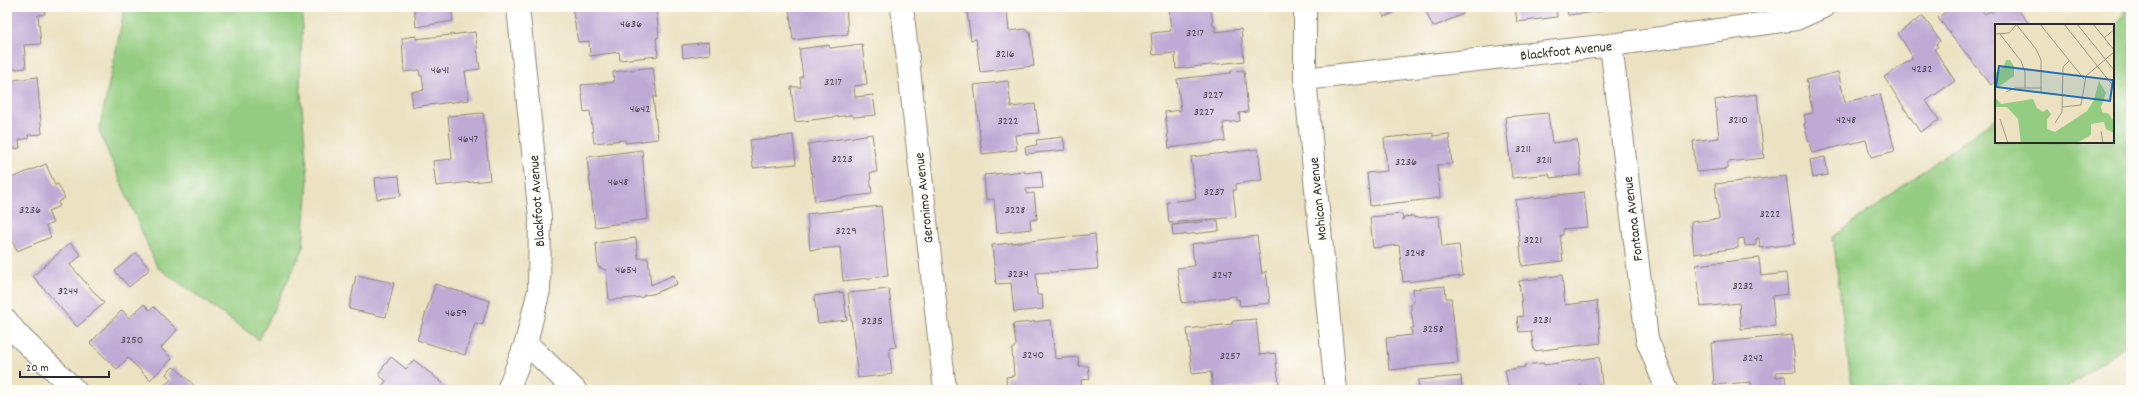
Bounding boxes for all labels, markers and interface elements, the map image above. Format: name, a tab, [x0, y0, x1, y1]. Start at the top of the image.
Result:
house number: 4636	[620, 16, 642, 33]
inset map	[1995, 24, 2114, 143]
house number: 3217	[1186, 25, 1204, 42]
street label: Blackfoot Avenue	[1519, 37, 1613, 67]
house number: 3216	[995, 46, 1015, 63]
house number: 4232	[1912, 61, 1932, 78]
house number: 4641	[431, 62, 449, 79]
house number: 3217	[824, 74, 842, 91]
house number: 3227	[1203, 87, 1224, 104]
house number: 4642	[629, 101, 651, 118]
house number: 3227	[1194, 104, 1215, 121]
house number: 3210	[1728, 112, 1748, 129]
house number: 4248	[1836, 112, 1856, 129]
house number: 3222	[997, 113, 1019, 130]
house number: 4647	[458, 131, 479, 148]
house number: 3211	[1515, 141, 1531, 158]
house number: 3223	[831, 151, 853, 168]
street label: Geronimo Avenue	[910, 151, 940, 244]
house number: 3211	[1536, 152, 1552, 169]
street label: Blackfoot Avenue	[525, 154, 551, 247]
house number: 3236	[1395, 154, 1417, 171]
street label: Mohican Avenue	[1305, 156, 1333, 241]
house number: 4648	[608, 174, 629, 191]
street label: Fontana Avenue	[1619, 175, 1649, 262]
house number: 3237	[1204, 184, 1225, 201]
house number: 3236	[19, 202, 41, 219]
house number: 3228	[1005, 202, 1025, 219]
house number: 3222	[1759, 206, 1781, 223]
house number: 3229	[835, 223, 857, 240]
house number: 3221	[1524, 232, 1542, 249]
house number: 3248	[1405, 245, 1425, 262]
house number: 4654	[615, 262, 637, 279]
house number: 3234	[1008, 266, 1028, 283]
house number: 3247	[1212, 267, 1232, 284]
house number: 3232	[1732, 278, 1754, 295]
house number: 3244	[58, 283, 78, 300]
house number: 4659	[445, 305, 467, 322]
house number: 3231	[1533, 312, 1551, 329]
house number: 3235	[861, 313, 883, 330]
house number: 3258	[1423, 321, 1444, 338]
house number: 3250	[121, 332, 143, 349]
house number: 3240	[1022, 347, 1044, 364]
house number: 3257	[1220, 348, 1241, 365]
house number: 3242	[1743, 350, 1763, 367]
scale bar	[20, 353, 109, 379]
text: 20 m	[26, 360, 49, 377]

